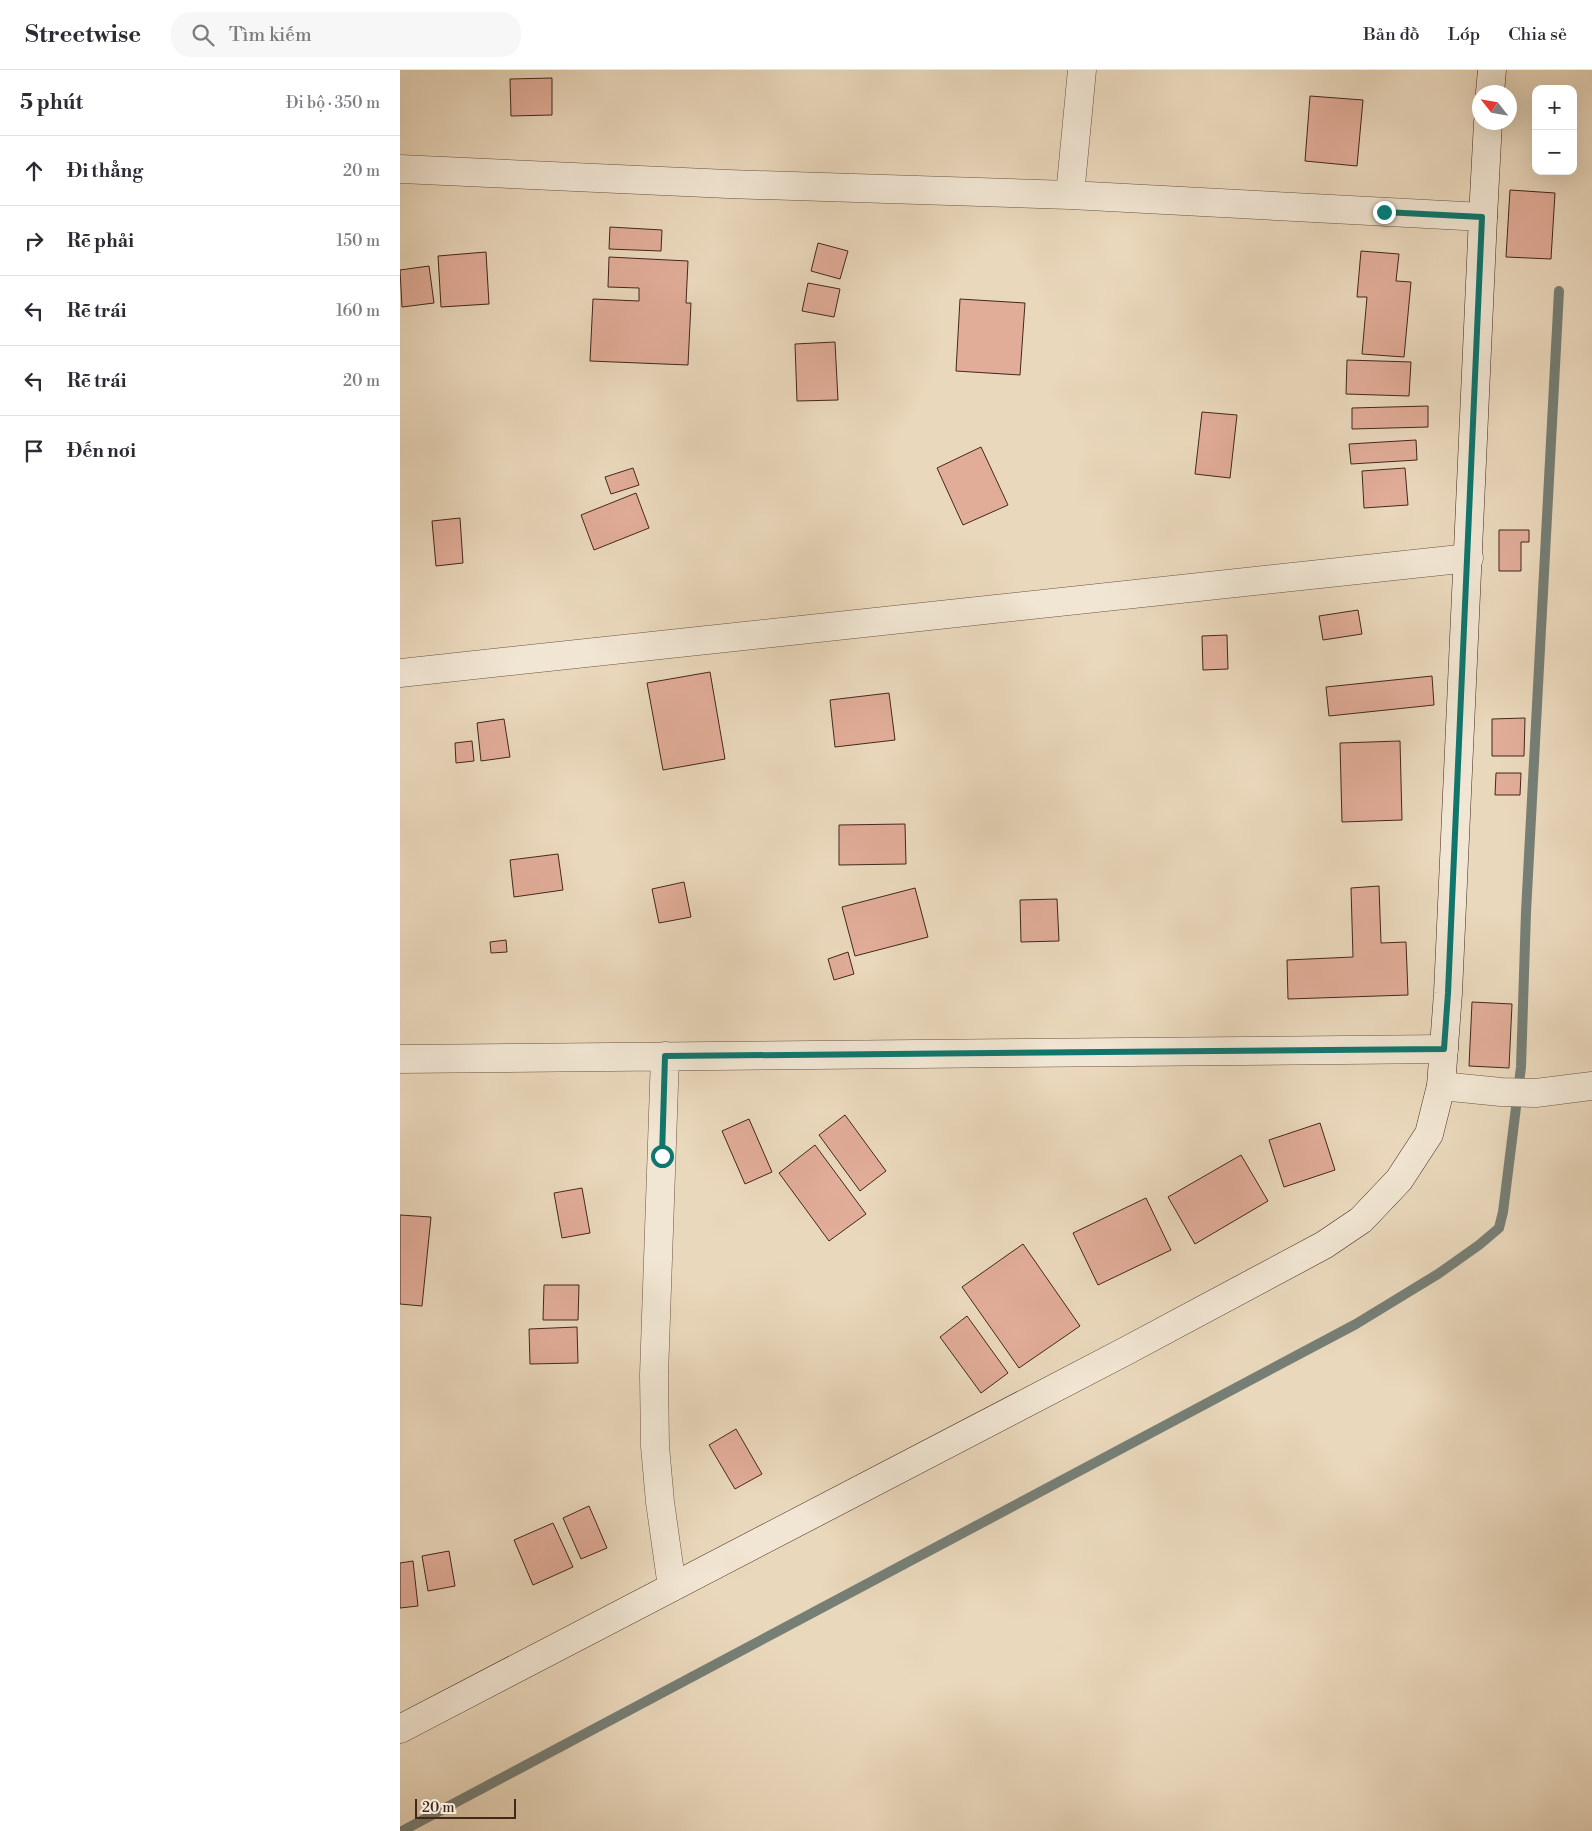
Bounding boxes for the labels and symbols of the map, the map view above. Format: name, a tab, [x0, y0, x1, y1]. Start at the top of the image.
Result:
north arrow	[1472, 85, 1517, 130]
route end	[1373, 201, 1396, 224]
route start	[651, 1145, 674, 1168]
scale bar	[415, 1796, 516, 1819]

